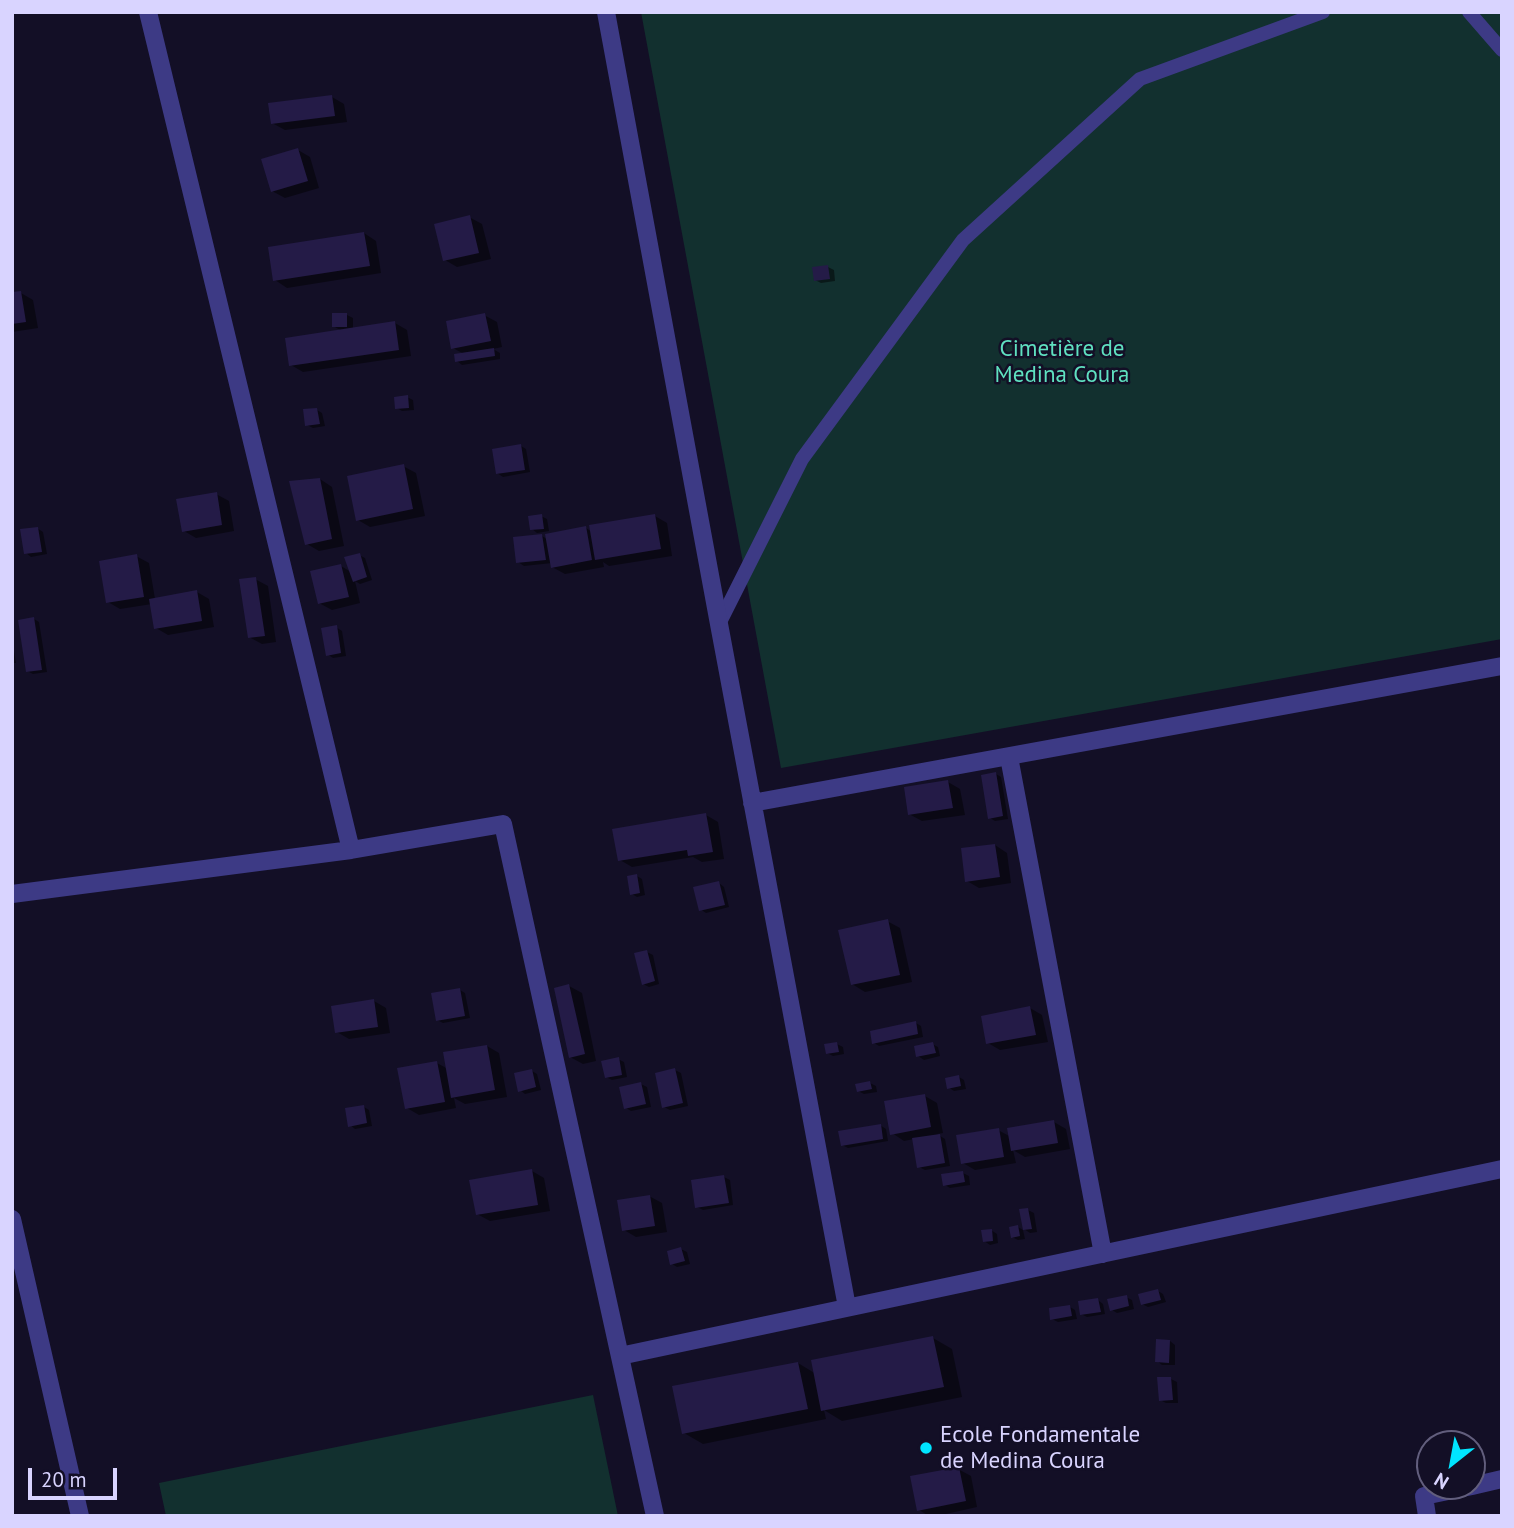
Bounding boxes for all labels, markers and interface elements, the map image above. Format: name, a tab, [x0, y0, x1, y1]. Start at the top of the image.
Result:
park label: Cimetière de Medina Coura	[995, 335, 1129, 389]
place label: Ecole Fondamentale de Medina Coura	[940, 1421, 1140, 1475]
north arrow	[1416, 1430, 1486, 1500]
marker: Ecole Fondamentale de Medina Coura	[918, 1440, 934, 1456]
scale bar	[32, 1454, 121, 1498]
text: 20 m	[41, 1466, 87, 1493]
text: N	[1430, 1468, 1453, 1495]

